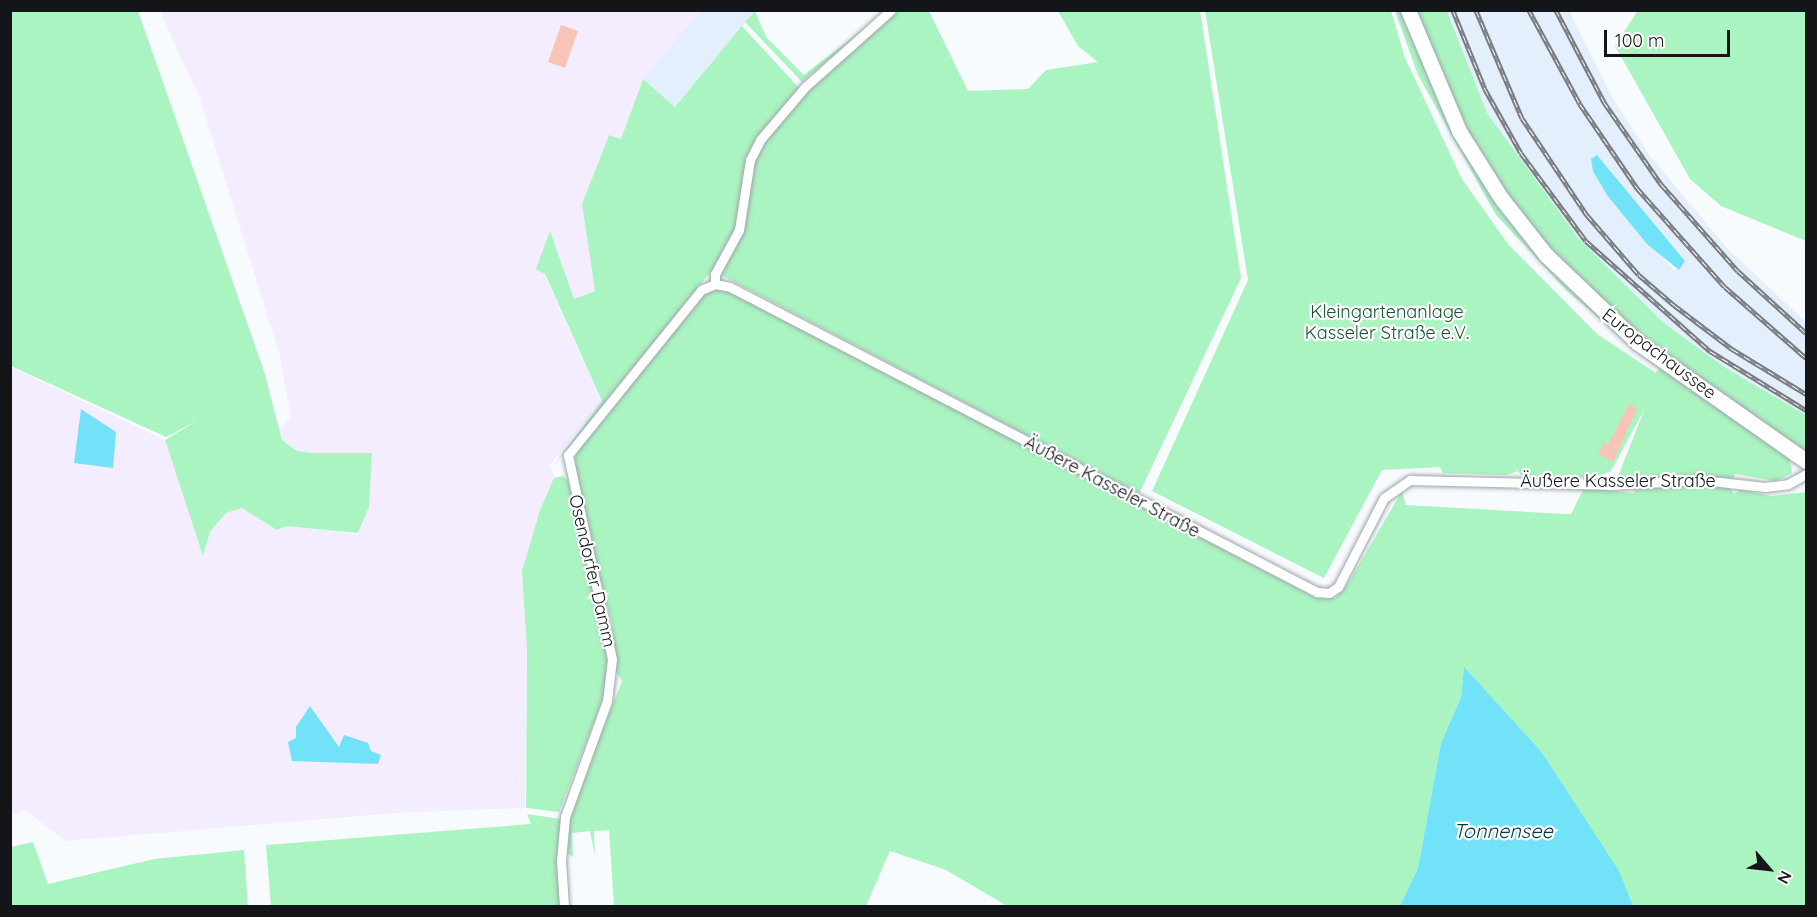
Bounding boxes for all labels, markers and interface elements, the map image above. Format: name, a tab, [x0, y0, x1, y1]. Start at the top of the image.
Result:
scale bar	[1607, 18, 1733, 56]
text: 100 m	[1615, 29, 1664, 52]
park label: Kleingartenanlage Kasseler Straße e.V.	[1305, 302, 1469, 344]
street label: Europachaussee	[1598, 304, 1720, 404]
street label: Äußere Kasseler Straße	[1021, 432, 1203, 542]
street label: Äußere Kasseler Straße	[1520, 470, 1716, 492]
street label: Osendorfer Damm	[564, 493, 620, 649]
water label: Tonnensee	[1453, 818, 1553, 842]
north arrow	[1739, 839, 1799, 899]
text: N	[1773, 868, 1796, 887]

